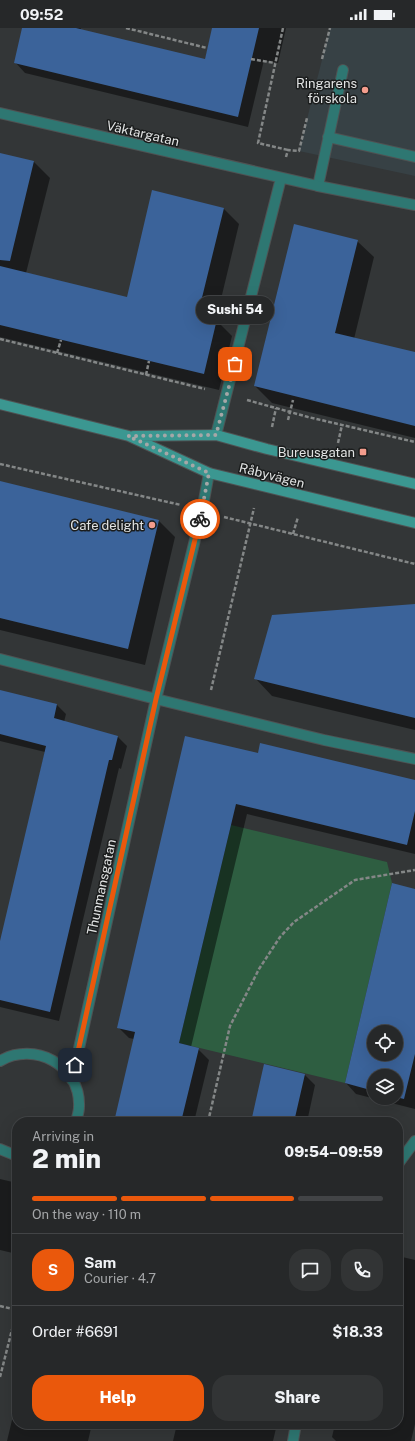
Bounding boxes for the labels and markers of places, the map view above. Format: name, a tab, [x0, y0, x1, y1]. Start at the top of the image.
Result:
place label: Ringarens förskola	[296, 76, 357, 106]
marker: Ringarens förskola	[360, 85, 370, 95]
callout: Sushi 54	[196, 296, 274, 324]
pin	[218, 347, 252, 381]
place label: Bureusgatan	[278, 445, 355, 460]
marker: Bureusgatan	[358, 447, 368, 457]
place label: Cafe delight	[70, 518, 144, 533]
marker: Cafe delight	[147, 520, 157, 530]
pin	[58, 1048, 92, 1082]

